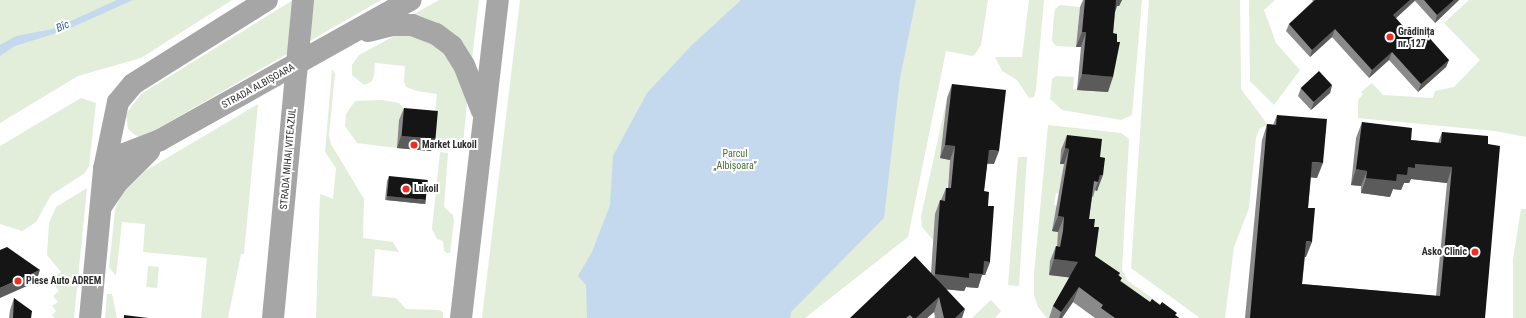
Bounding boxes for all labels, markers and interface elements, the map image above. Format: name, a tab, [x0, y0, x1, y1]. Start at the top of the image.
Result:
water label: Bîc	[54, 18, 72, 36]
place label: Grădinița nr. 127	[1398, 25, 1434, 48]
marker: Grădinița nr. 127	[1385, 32, 1395, 42]
street label: STRADA ALBIȘOARA	[219, 61, 297, 111]
street label: STRADA MIHAI VITEAZUL	[278, 108, 298, 210]
place label: Market Lukoil	[422, 139, 477, 151]
marker: Market Lukoil	[409, 140, 419, 150]
park label: Parcul „Albișoara”	[713, 147, 757, 170]
place label: Lukoil	[414, 183, 438, 195]
marker: Lukoil	[401, 184, 411, 194]
place label: Asko Clinic	[1422, 246, 1467, 258]
marker: Asko Clinic	[1470, 247, 1480, 257]
place label: Piese Auto ADREM	[26, 275, 101, 287]
marker: Piese Auto ADREM	[13, 276, 23, 286]

